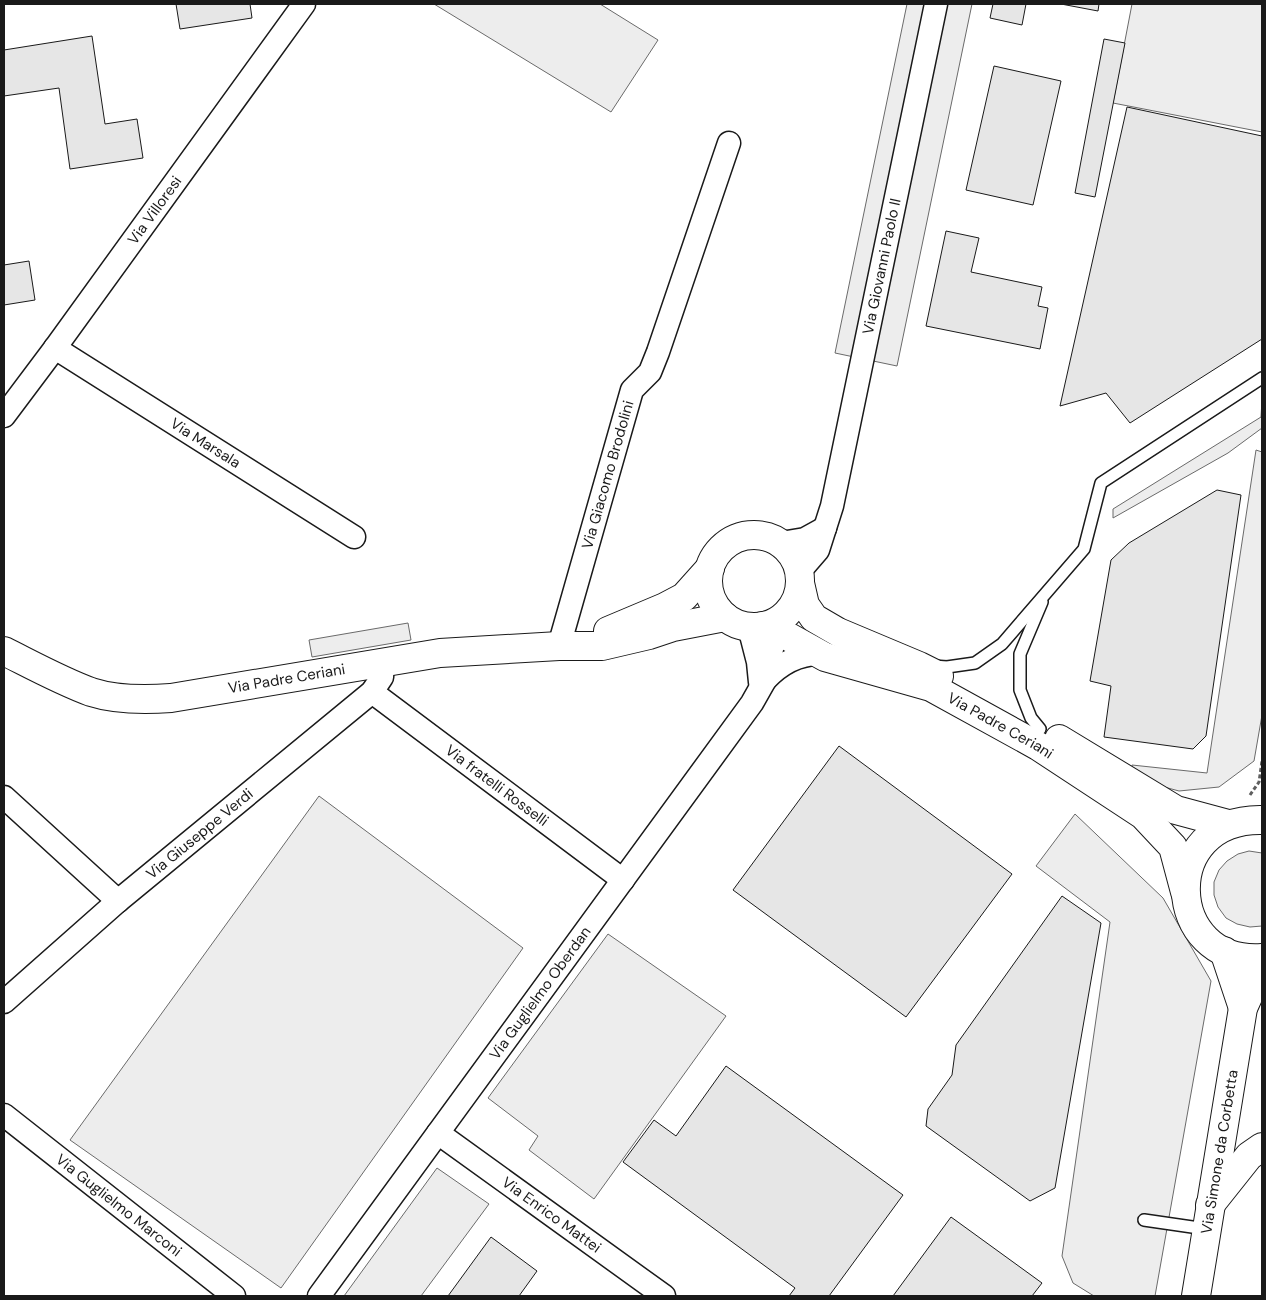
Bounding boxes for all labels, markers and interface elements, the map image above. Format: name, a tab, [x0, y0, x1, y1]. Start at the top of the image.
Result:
street label: Via Villoresi	[123, 172, 186, 249]
street label: Via Giovanni Paolo II	[858, 196, 906, 336]
street label: Via Giacomo Brodolini	[577, 398, 638, 551]
street label: Via Marsala	[167, 413, 244, 473]
street label: Via Padre Ceriani	[226, 659, 347, 698]
street label: Via Padre Ceriani	[944, 688, 1057, 763]
street label: Via fratelli Rosselli	[441, 740, 553, 831]
street label: Via Giuseppe Verdi	[142, 784, 257, 884]
street label: Via Guglielmo Oberdan	[485, 922, 595, 1064]
street label: Via Simone da Corbetta	[1196, 1068, 1243, 1235]
street label: Via Guglielmo Marconi	[52, 1149, 186, 1261]
street label: Via Enrico Mattei	[498, 1172, 605, 1257]

